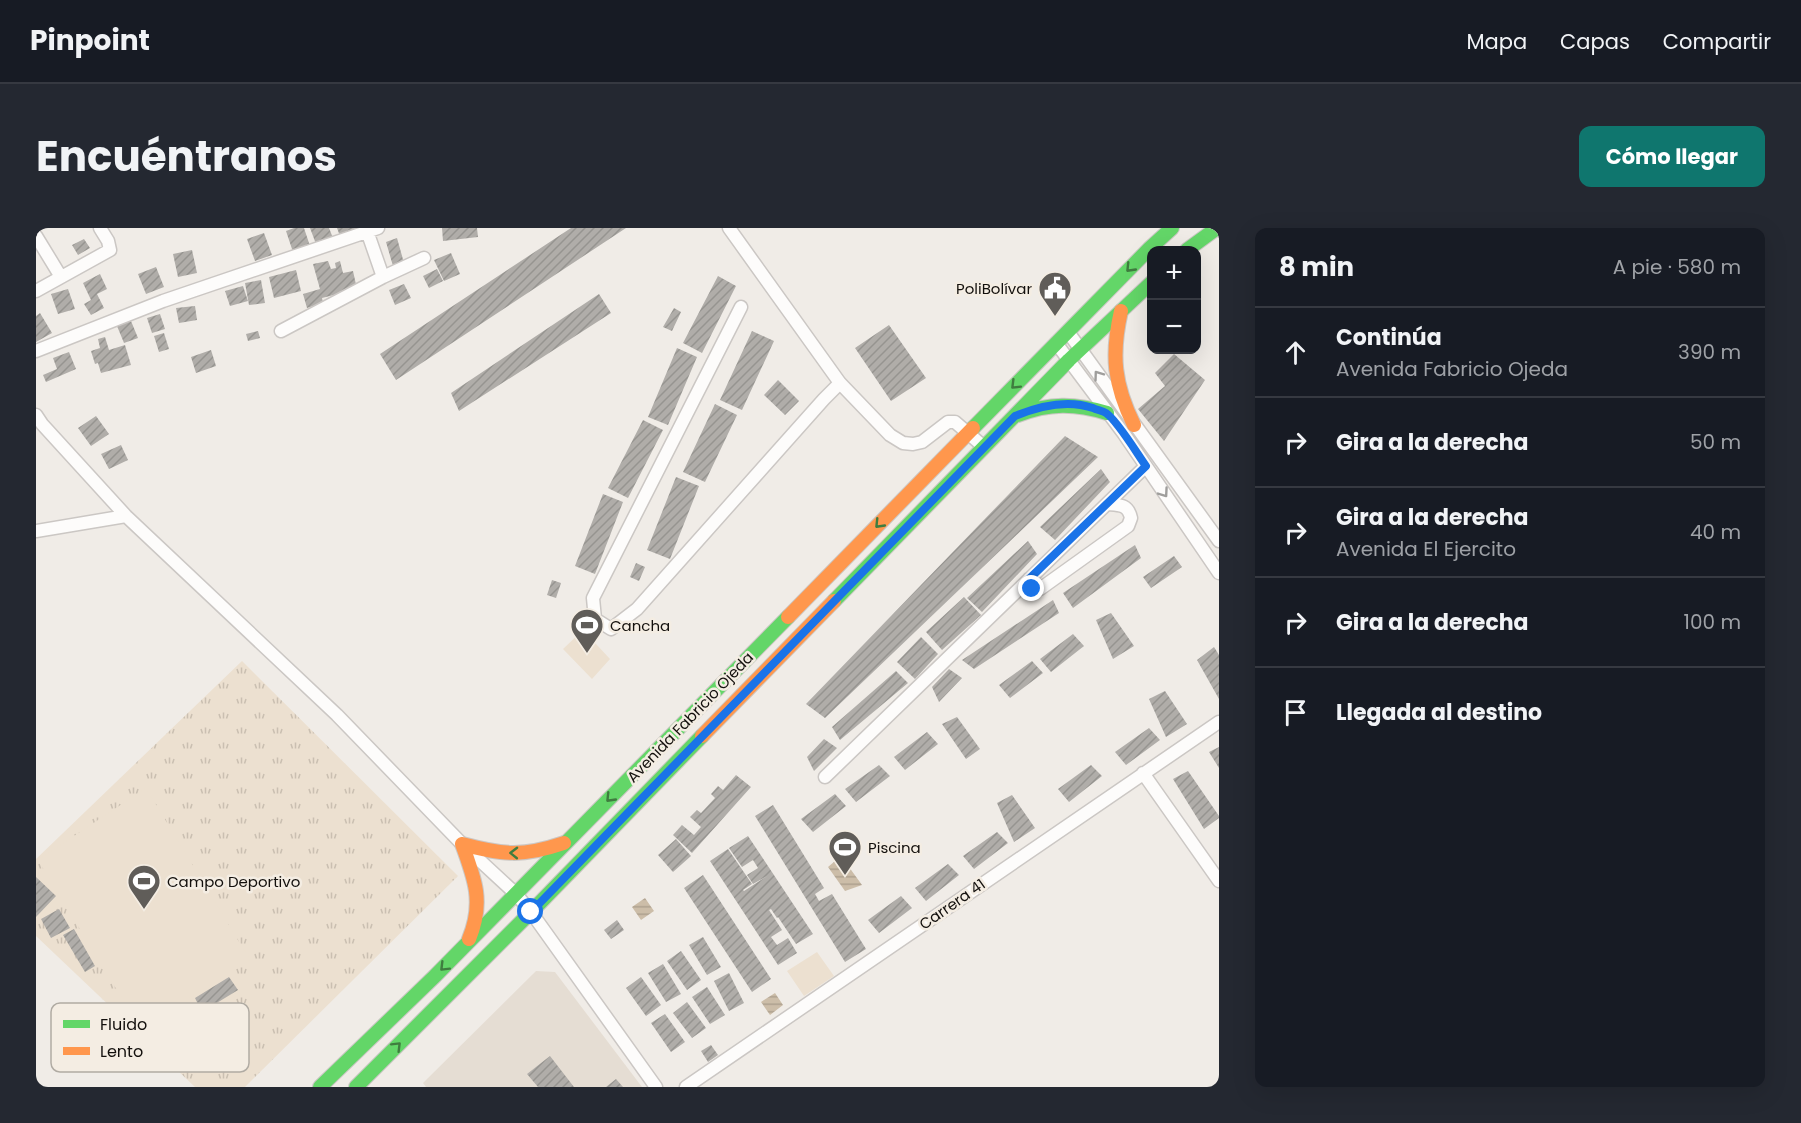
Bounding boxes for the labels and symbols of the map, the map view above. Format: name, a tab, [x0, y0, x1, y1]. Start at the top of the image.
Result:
one-way arrow	[1126, 262, 1137, 272]
public building icon: PoliBolívar	[1037, 270, 1073, 317]
place label: PoliBolívar	[956, 278, 1032, 299]
one-way arrow	[1094, 370, 1105, 381]
one-way arrow	[1012, 377, 1023, 388]
one-way arrow	[1157, 486, 1168, 497]
one-way arrow	[875, 516, 886, 527]
route end	[1018, 575, 1044, 601]
sports icon: Cancha	[569, 607, 605, 654]
place label: Cancha	[610, 615, 670, 636]
street label: Avenida Fabricio Ojeda	[622, 647, 758, 787]
one-way arrow	[606, 792, 617, 802]
sports icon: Piscina	[827, 829, 863, 876]
place label: Piscina	[868, 837, 921, 858]
one-way arrow	[510, 847, 519, 859]
sports icon: Campo Deportivo	[126, 863, 162, 910]
place label: Campo Deportivo	[167, 871, 300, 892]
street label: Carrera 41	[915, 874, 989, 934]
route start	[517, 898, 543, 924]
one-way arrow	[440, 961, 451, 971]
legend	[51, 1003, 249, 1072]
text: Fluido	[100, 1013, 147, 1036]
text: Lento	[100, 1040, 143, 1063]
one-way arrow	[390, 1042, 401, 1053]

